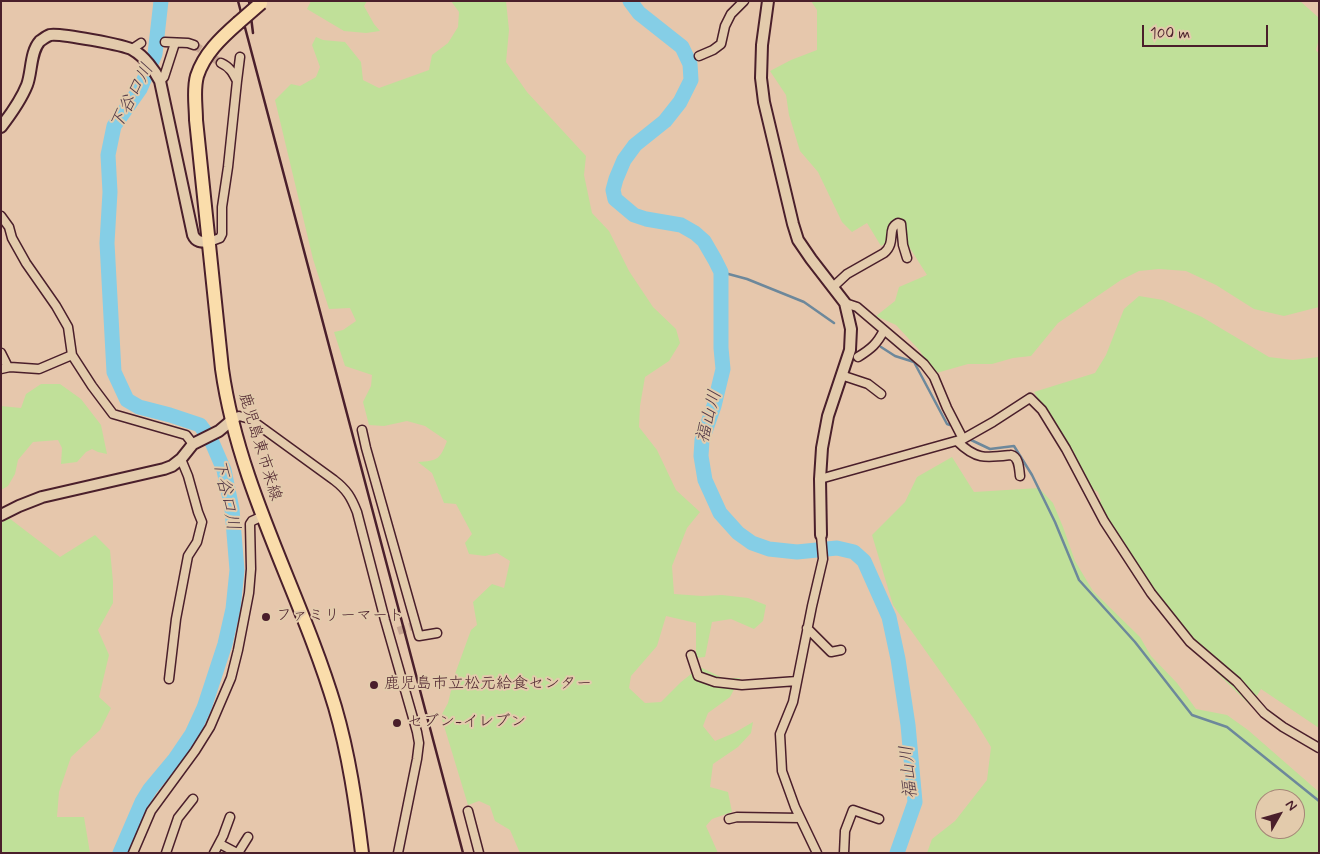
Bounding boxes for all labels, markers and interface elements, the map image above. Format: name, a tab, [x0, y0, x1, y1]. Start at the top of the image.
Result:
scale bar	[1145, 15, 1271, 47]
text: 100 m	[1150, 24, 1190, 44]
water label: 下谷口川	[107, 60, 159, 134]
water label: 福山川	[693, 388, 727, 446]
street label: 鹿児島東市来線	[233, 391, 285, 503]
water label: 下谷口川	[207, 458, 243, 532]
place label: ファミリーマート	[276, 607, 404, 627]
marker: ファミリーマート	[260, 611, 272, 623]
place label: 鹿児島市立松元給食センター	[384, 675, 592, 695]
marker: 鹿児島市立松元給食センター	[368, 679, 380, 691]
place label: セブン-イレブン	[407, 713, 526, 733]
marker: セブン-イレブン	[391, 717, 403, 729]
water label: 福山川	[897, 744, 923, 800]
north arrow	[1255, 789, 1305, 839]
text: N	[1281, 796, 1301, 815]

